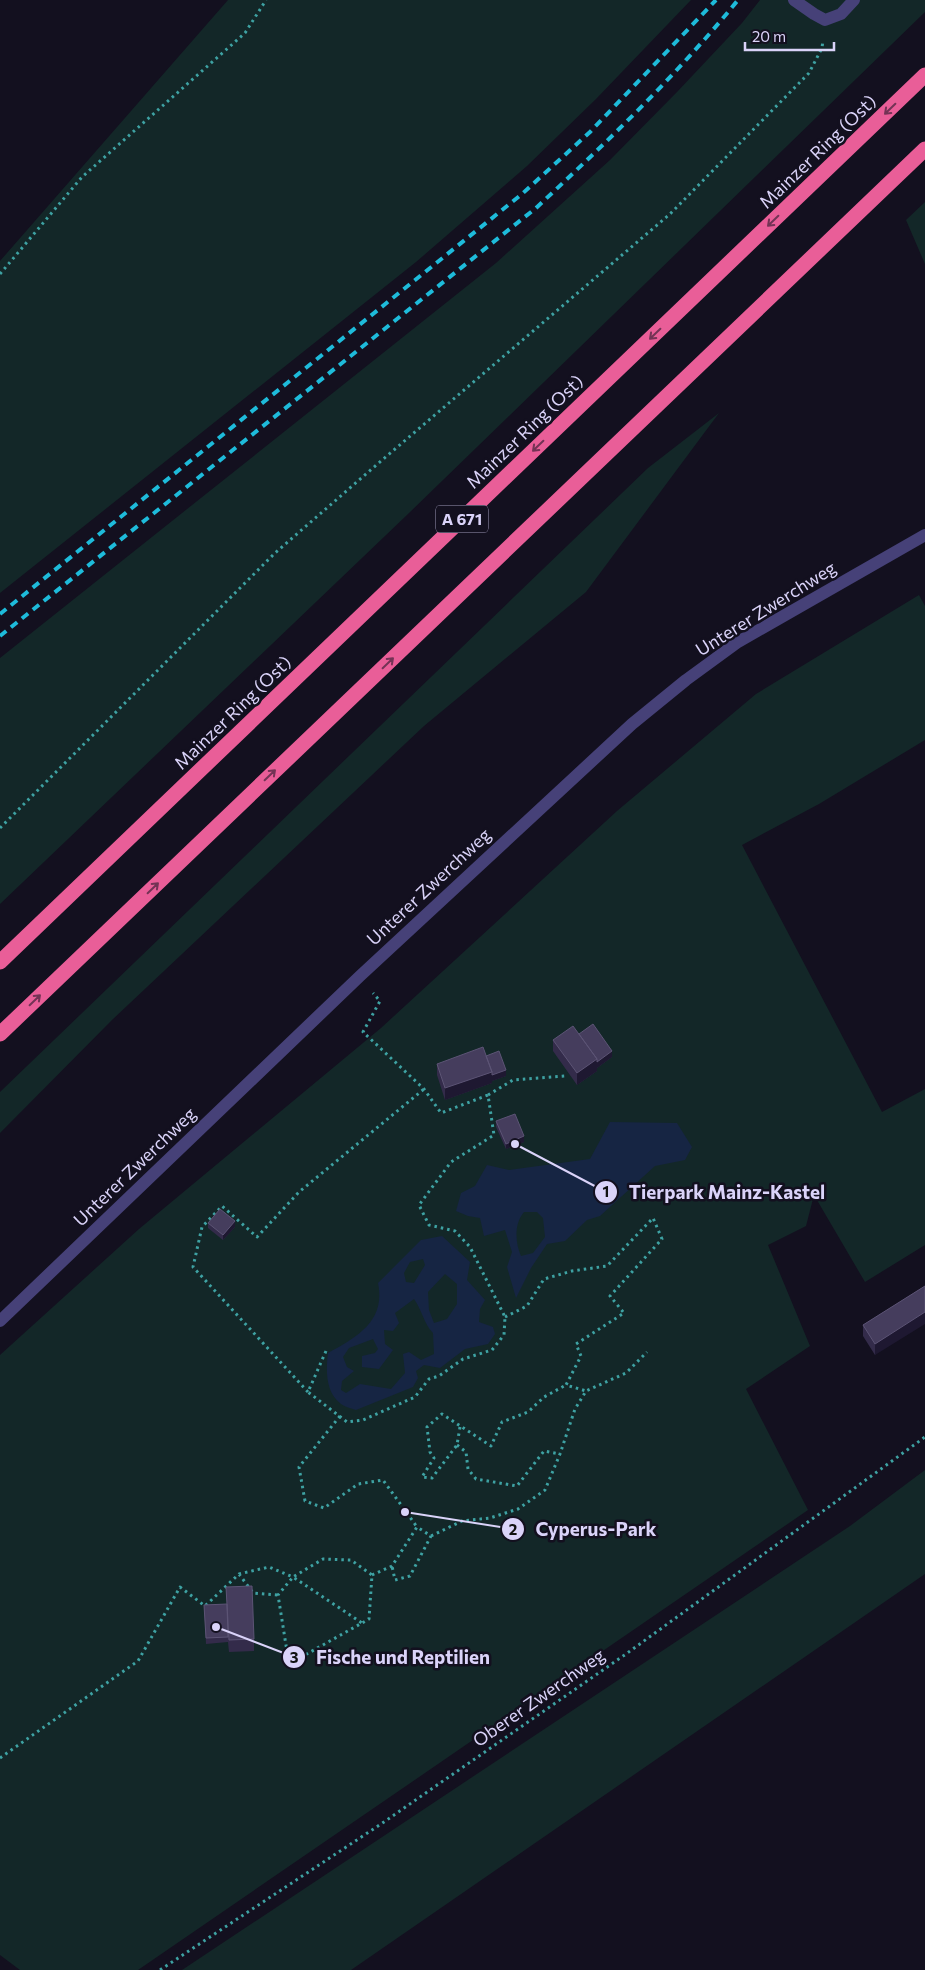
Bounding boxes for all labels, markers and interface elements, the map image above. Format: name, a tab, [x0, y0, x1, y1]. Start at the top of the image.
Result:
scale bar	[745, 20, 834, 52]
text: 20 m	[752, 27, 786, 45]
street label: Mainzer Ring (Ost)	[754, 90, 880, 213]
one-way arrow	[883, 103, 896, 115]
one-way arrow	[766, 215, 779, 227]
one-way arrow	[649, 328, 662, 340]
street label: Mainzer Ring (Ost)	[461, 370, 587, 493]
one-way arrow	[532, 440, 544, 452]
road number: A 671	[436, 506, 488, 532]
street label: Unterer Zwerchweg	[691, 556, 840, 660]
street label: Mainzer Ring (Ost)	[169, 651, 295, 774]
one-way arrow	[381, 657, 394, 669]
one-way arrow	[264, 769, 276, 781]
street label: Unterer Zwerchweg	[362, 823, 495, 949]
one-way arrow	[146, 882, 159, 894]
one-way arrow	[29, 994, 42, 1006]
street label: Unterer Zwerchweg	[69, 1102, 200, 1230]
callout: Tierpark Mainz-Kastel	[593, 1175, 835, 1209]
text: Tierpark Mainz-Kastel	[629, 1180, 825, 1203]
text: 1	[603, 1182, 609, 1200]
callout: Cyperus-Park	[500, 1512, 666, 1546]
text: Cyperus-Park	[535, 1517, 657, 1540]
text: 2	[509, 1520, 517, 1538]
callout: Fische und Reptilien	[281, 1640, 500, 1674]
street label: Oberer Zwerchweg	[468, 1643, 609, 1751]
text: Fische und Reptilien	[316, 1645, 490, 1668]
text: 3	[290, 1648, 299, 1666]

